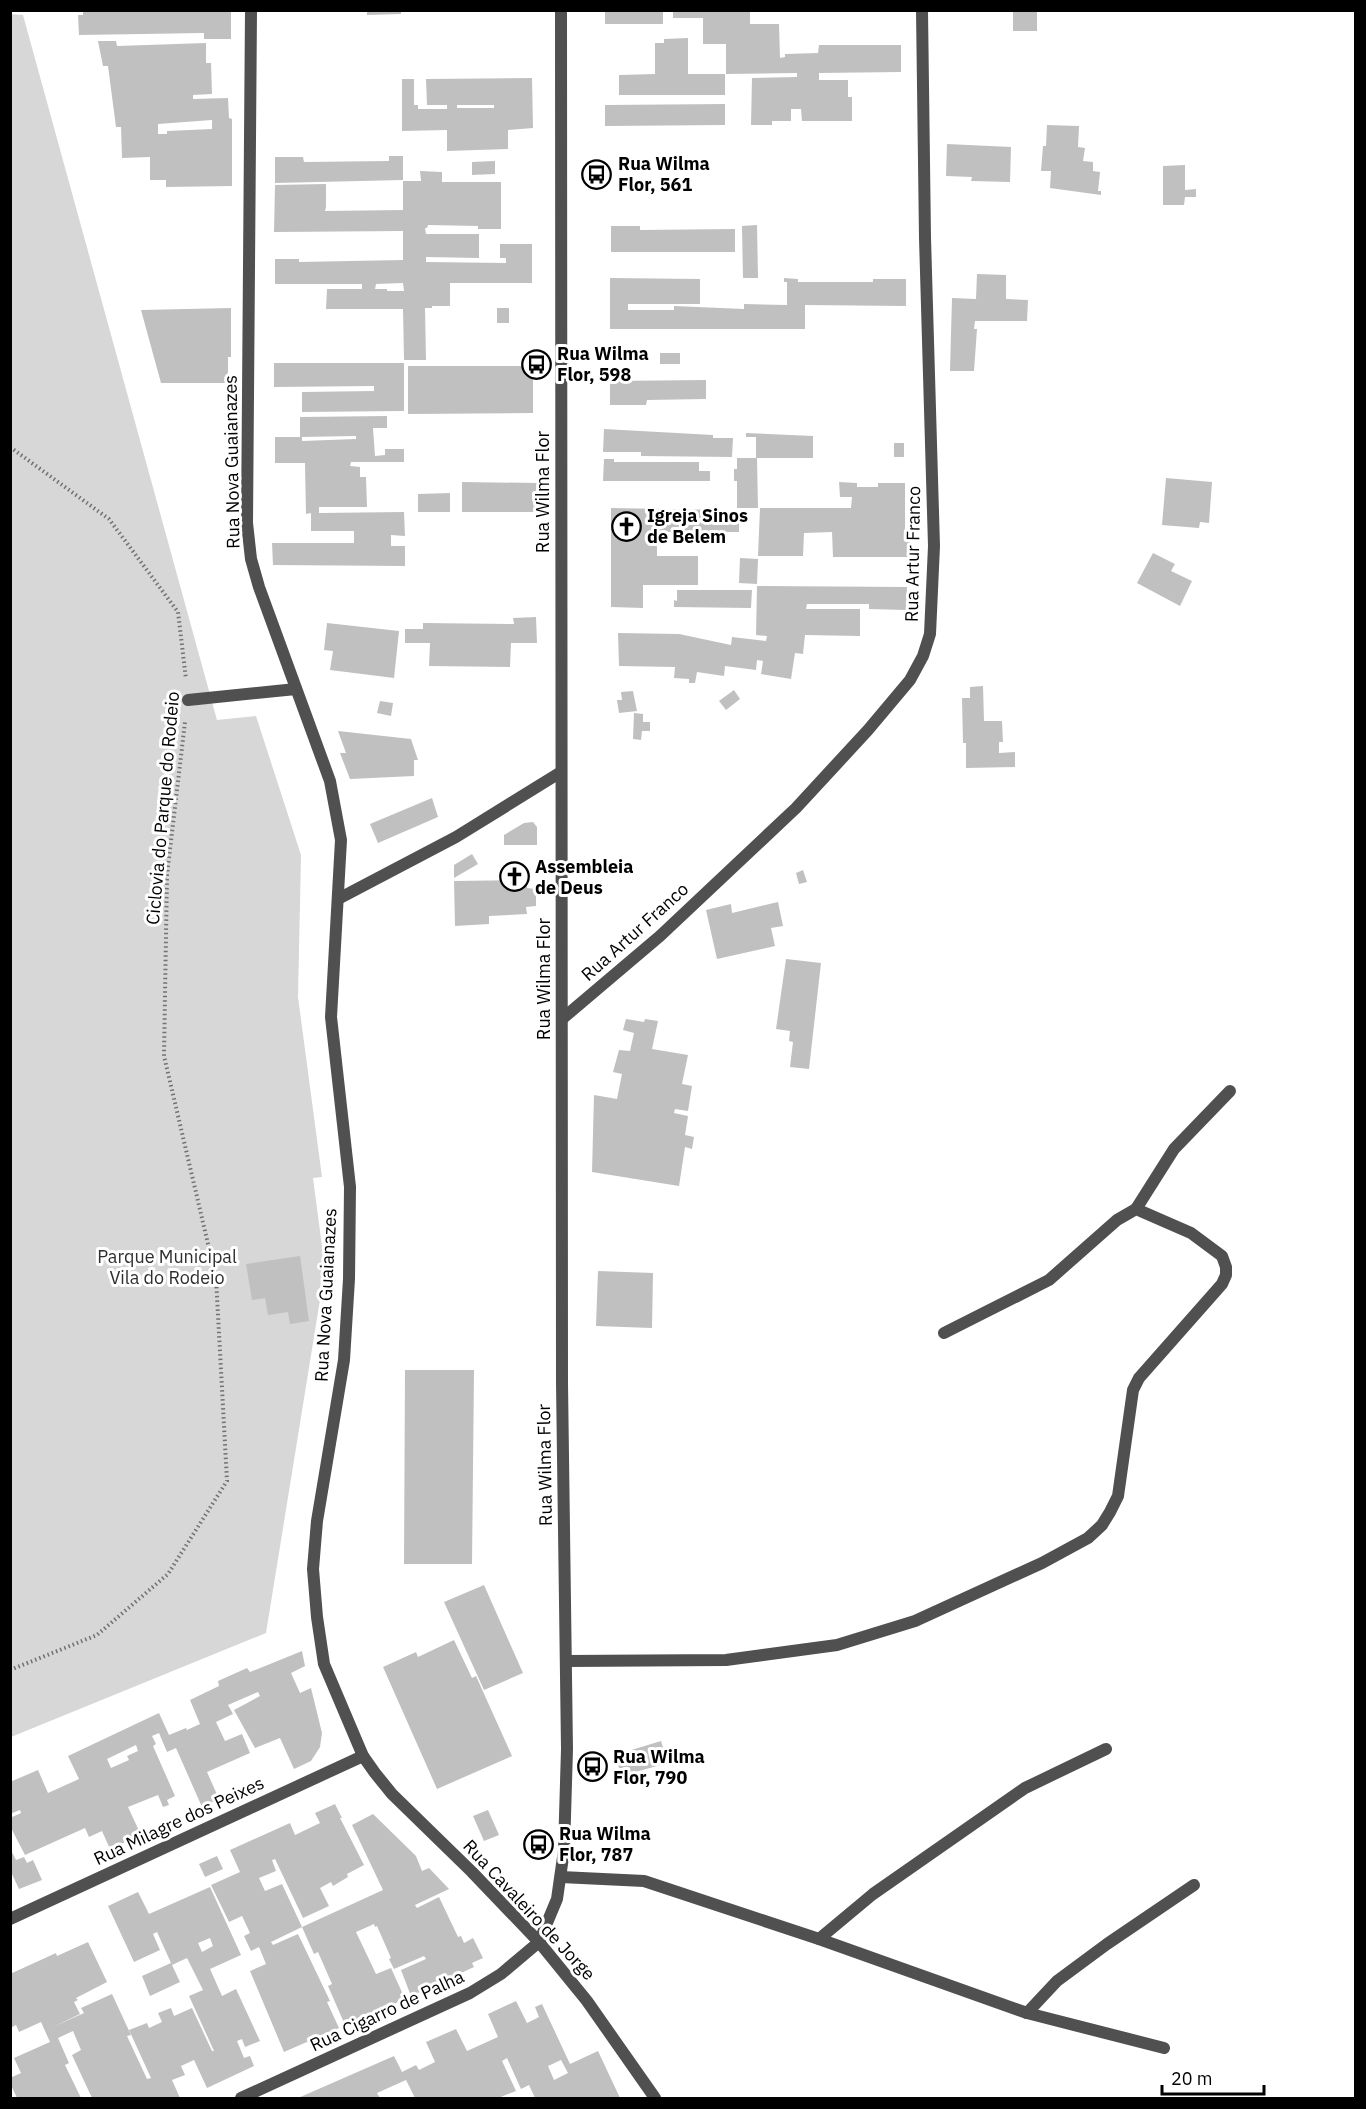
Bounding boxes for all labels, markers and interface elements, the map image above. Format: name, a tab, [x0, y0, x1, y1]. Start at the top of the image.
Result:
place label: Rua Wilma Flor, 561	[618, 152, 710, 196]
bus stop icon: Rua Wilma Flor, 561	[581, 158, 613, 190]
place label: Rua Wilma Flor, 598	[557, 342, 649, 386]
bus stop icon: Rua Wilma Flor, 598	[520, 348, 552, 380]
street label: Rua Nova Guaianazes	[218, 375, 245, 549]
street label: Rua Wilma Flor	[531, 430, 554, 553]
street label: Rua Artur Franco	[900, 486, 925, 622]
place label: Igreja Sinos de Belem	[647, 504, 748, 548]
church icon: Igreja Sinos de Belem	[610, 510, 642, 542]
street label: Ciclovia do Parque do Rodeio	[141, 690, 184, 926]
place label: Assembleia de Deus	[535, 855, 633, 899]
church icon: Assembleia de Deus	[498, 861, 530, 893]
street label: Rua Artur Franco	[576, 877, 693, 986]
street label: Rua Wilma Flor	[532, 917, 555, 1040]
street label: Rua Nova Guaianazes	[309, 1208, 342, 1382]
park label: Parque Municipal Vila do Rodeio	[97, 1245, 237, 1289]
street label: Rua Wilma Flor	[532, 1403, 557, 1526]
place label: Rua Wilma Flor, 790	[613, 1745, 705, 1789]
bus stop icon: Rua Wilma Flor, 790	[576, 1751, 608, 1783]
street label: Rua Milagre dos Peixes	[90, 1771, 268, 1870]
place label: Rua Wilma Flor, 787	[559, 1822, 651, 1866]
bus stop icon: Rua Wilma Flor, 787	[522, 1828, 554, 1860]
street label: Rua Cavaleiro de Jorge	[458, 1835, 601, 1985]
street label: Rua Cigarro de Palha	[306, 1965, 468, 2056]
scale bar	[1162, 2058, 1264, 2096]
text: 20 m	[1171, 2067, 1213, 2090]

